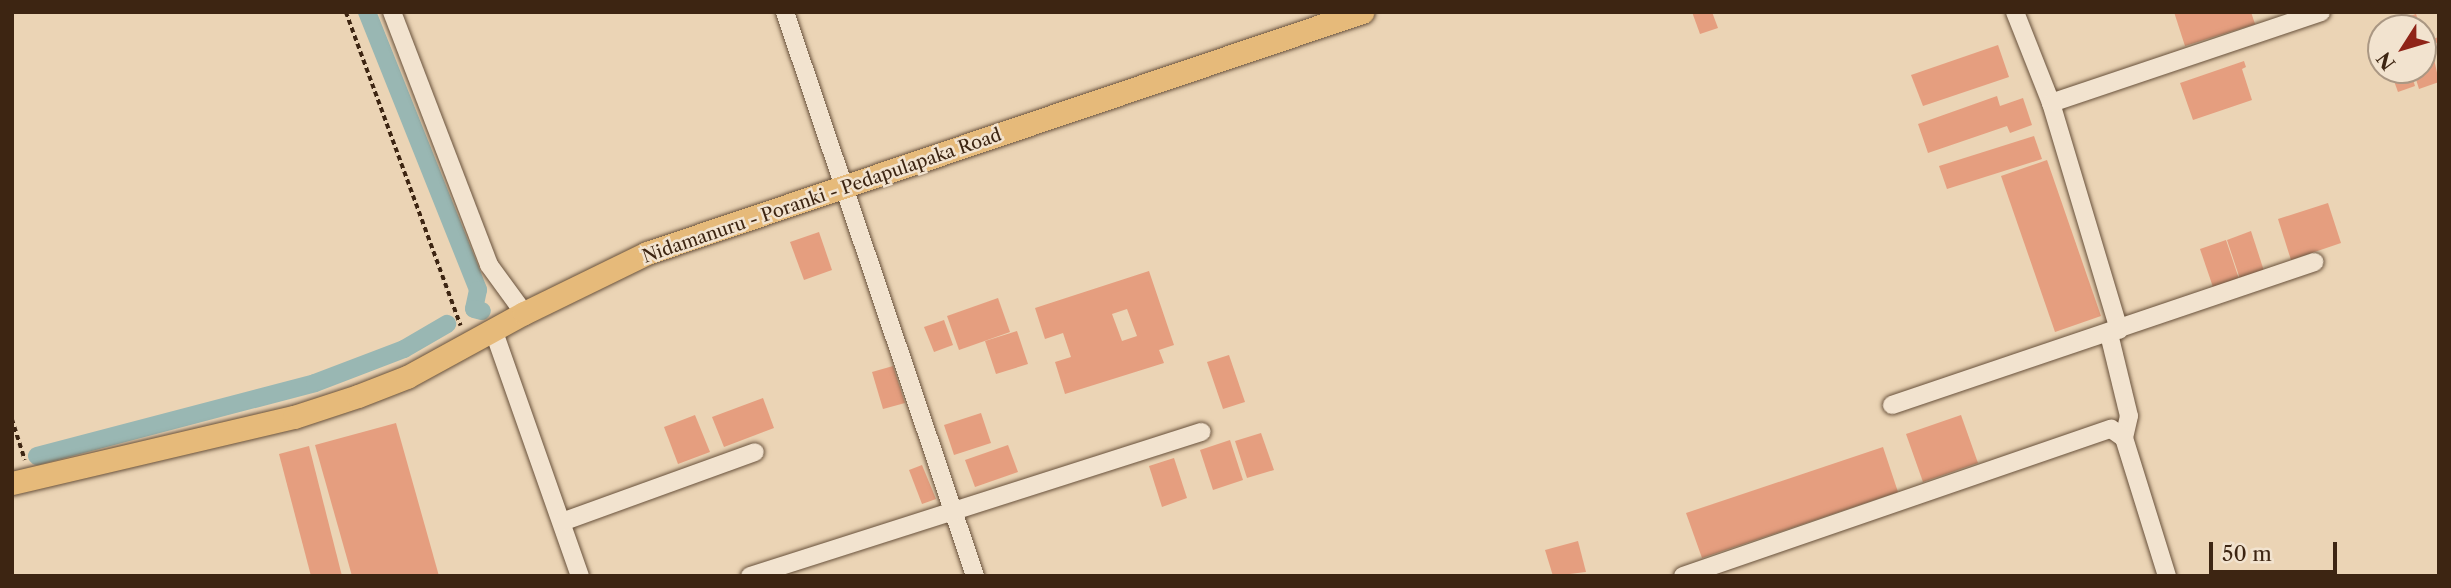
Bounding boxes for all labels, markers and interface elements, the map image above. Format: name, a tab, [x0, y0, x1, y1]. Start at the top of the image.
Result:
north arrow	[2367, 14, 2437, 84]
text: N	[2372, 47, 2401, 74]
street label: Nidamanuru - Poranki - Pedapulapaka Road	[639, 124, 1005, 268]
scale bar	[2213, 528, 2341, 572]
text: 50 m	[2222, 541, 2272, 566]

